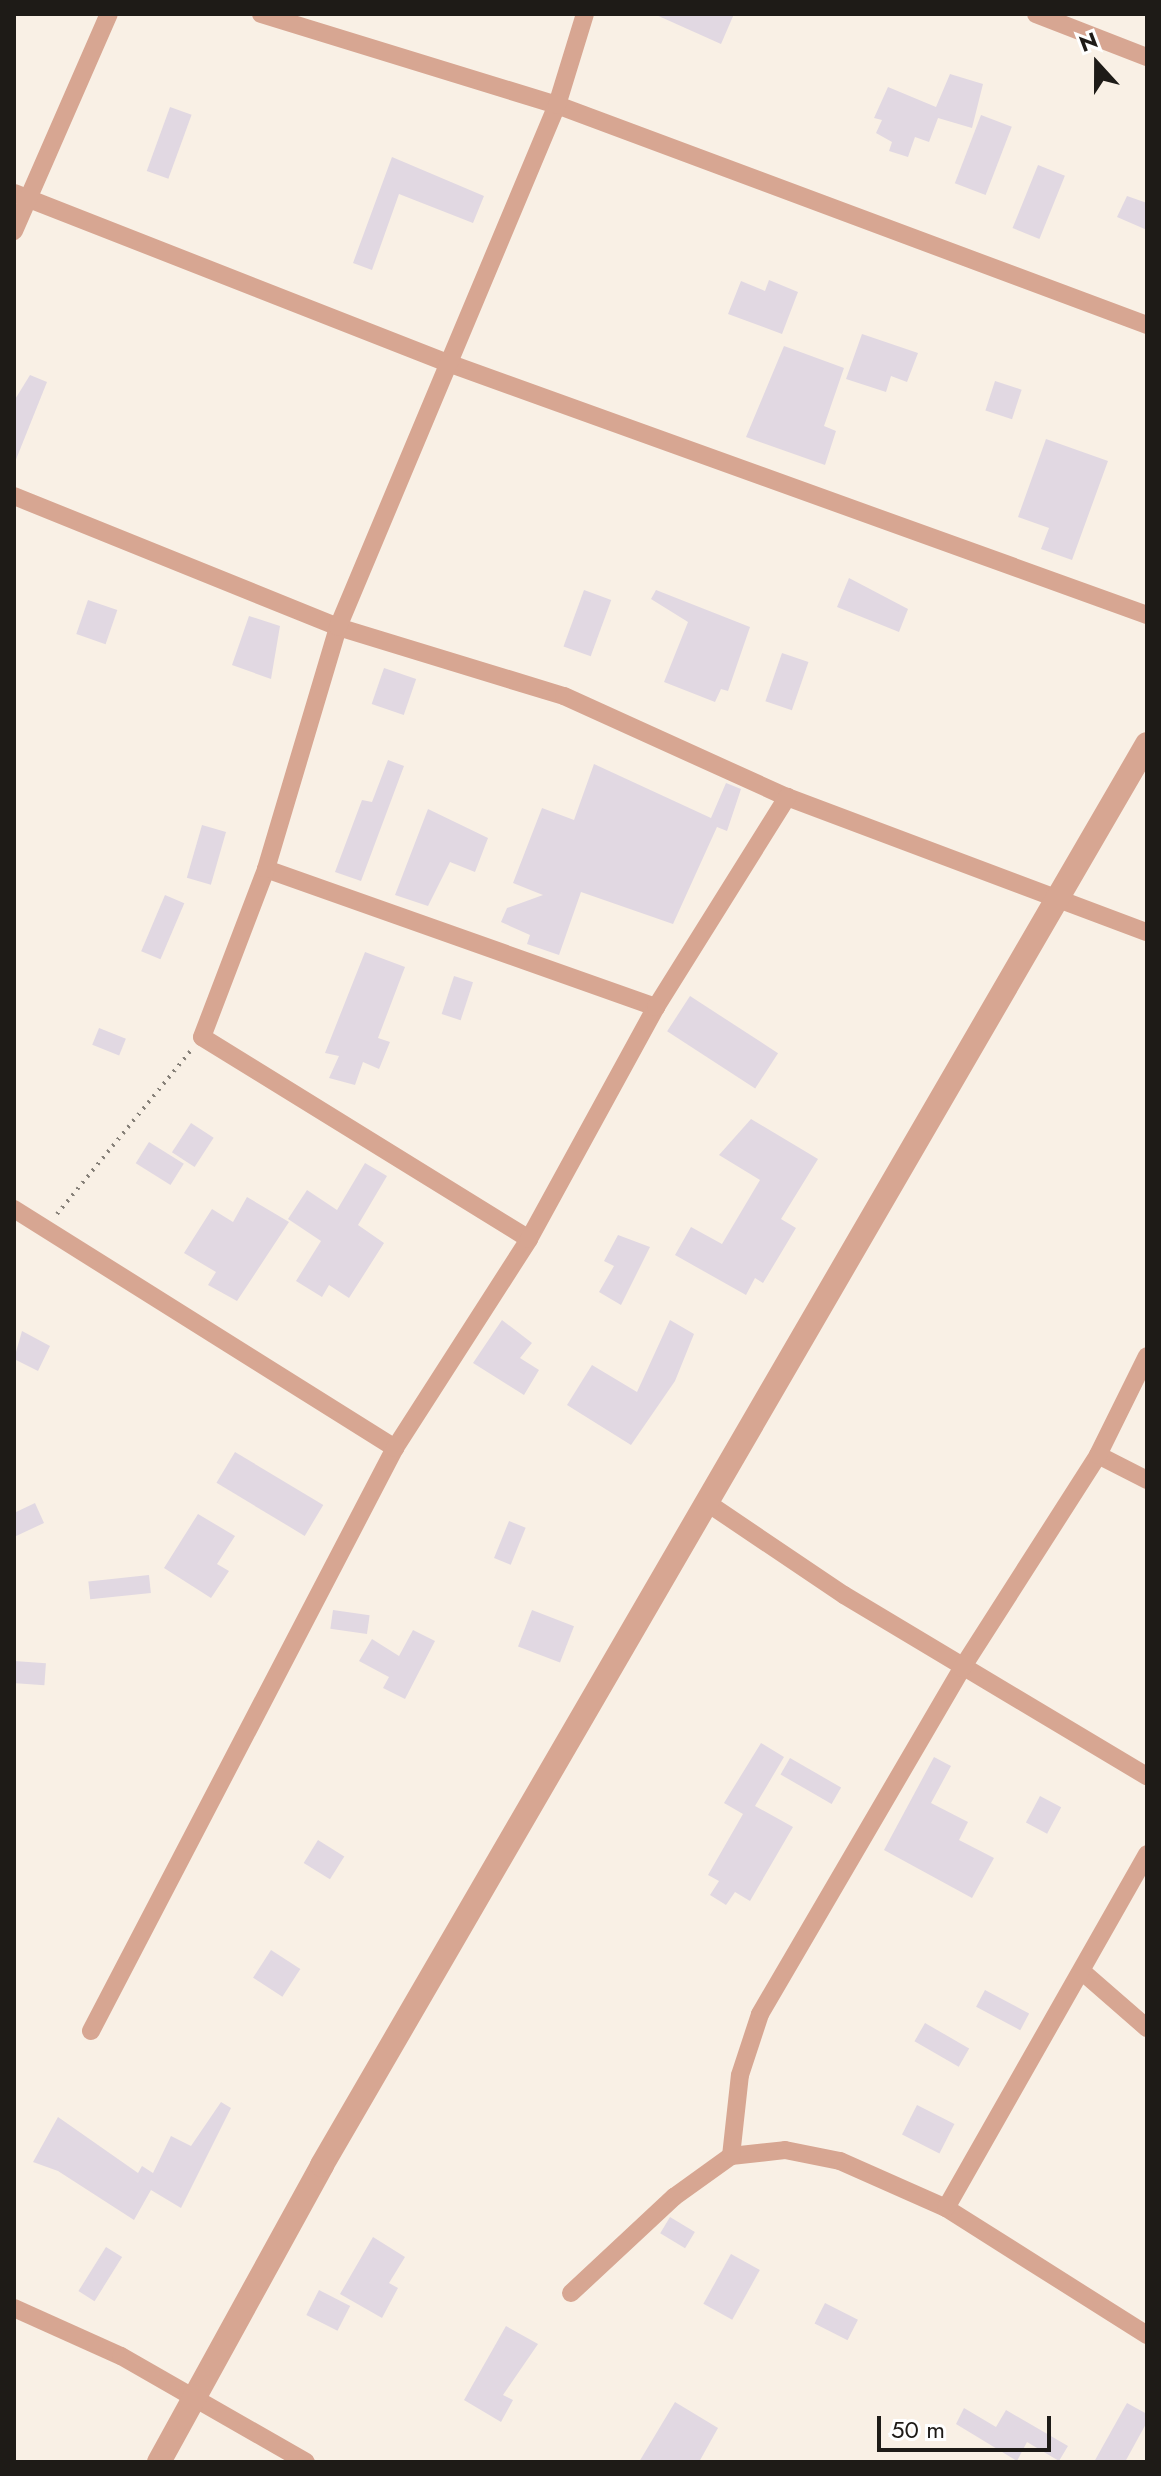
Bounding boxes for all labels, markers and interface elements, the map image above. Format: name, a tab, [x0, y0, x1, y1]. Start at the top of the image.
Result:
north arrow	[1057, 24, 1137, 104]
text: N	[1075, 24, 1102, 60]
scale bar	[881, 2400, 1055, 2450]
text: 50 m	[891, 2412, 945, 2447]

